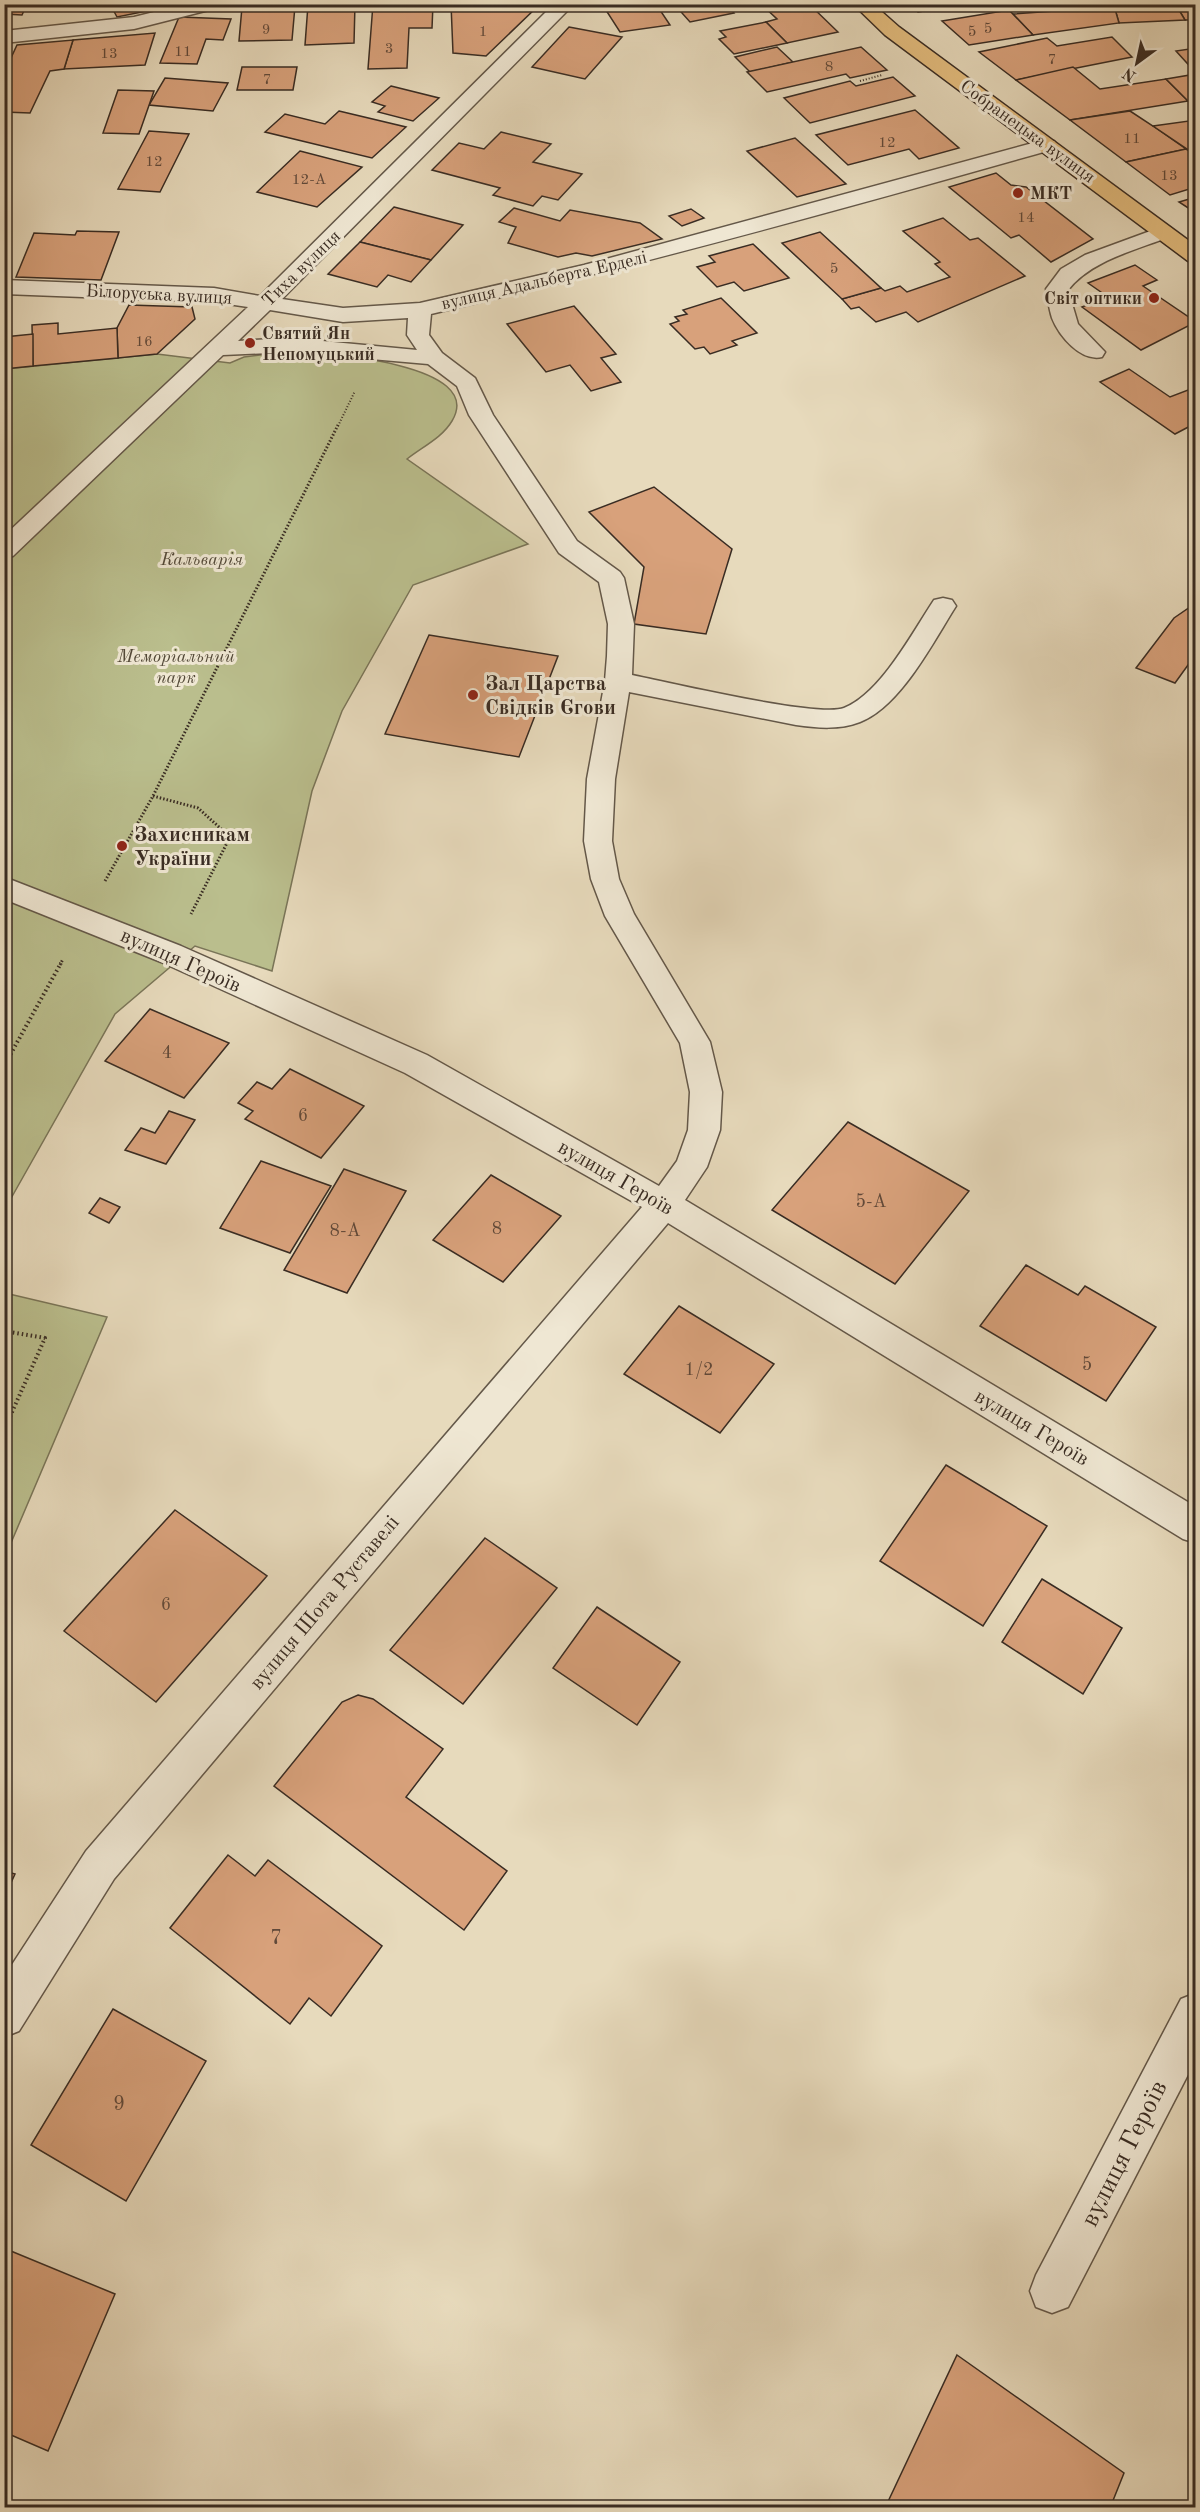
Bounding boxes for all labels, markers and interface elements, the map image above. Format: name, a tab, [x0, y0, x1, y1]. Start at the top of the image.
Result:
house number: 5	[984, 22, 992, 37]
house number: 9	[262, 23, 270, 38]
house number: 1	[479, 25, 487, 40]
house number: 5	[968, 25, 976, 40]
north arrow	[1107, 33, 1167, 93]
house number: 3	[385, 42, 393, 57]
house number: 11	[174, 45, 192, 60]
house number: 13	[100, 47, 118, 62]
house number: 7	[1048, 53, 1056, 68]
house number: 8	[825, 60, 833, 75]
text: N	[1120, 63, 1139, 84]
house number: 7	[263, 73, 271, 88]
street label: Собранецька вулиця	[957, 77, 1098, 187]
house number: 11	[1123, 132, 1141, 147]
house number: 12	[878, 136, 896, 151]
house number: 12	[145, 155, 163, 170]
house number: 13	[1160, 169, 1178, 184]
house number: 12-А	[292, 173, 327, 188]
place label: МКТ	[1030, 185, 1072, 203]
marker: МКТ	[1011, 186, 1025, 200]
house number: 14	[1017, 211, 1035, 226]
street label: Тиха вулиця	[259, 227, 344, 310]
street label: вулиця Адальберта Ерделі	[440, 249, 649, 313]
house number: 5	[830, 262, 838, 277]
street label: Білоруська вулиця	[85, 282, 233, 308]
place label: Світ оптики	[1044, 290, 1142, 308]
marker: Світ оптики	[1147, 291, 1161, 305]
place label: Святий Ян Непомуцький	[262, 325, 375, 364]
house number: 16	[135, 335, 153, 350]
marker: Святий Ян Непомуцький	[243, 336, 257, 350]
park label: Кальварія	[160, 551, 244, 569]
park label: Меморіальний парк	[116, 648, 235, 687]
place label: Зал Царства Свідків Єгови	[485, 674, 616, 719]
marker: Зал Царства Свідків Єгови	[466, 688, 480, 702]
place label: Захисникам України	[134, 825, 250, 870]
marker: Захисникам України	[115, 839, 129, 853]
street label: вулиця Героїв	[117, 925, 244, 997]
house number: 4	[162, 1044, 172, 1062]
house number: 6	[298, 1107, 308, 1125]
street label: вулиця Героїв	[554, 1137, 677, 1220]
house number: 5-А	[856, 1193, 887, 1211]
house number: 8	[492, 1220, 502, 1238]
house number: 8-А	[330, 1222, 361, 1240]
house number: 5	[1082, 1356, 1092, 1374]
house number: 1/2	[685, 1361, 713, 1379]
street label: вулиця Героїв	[970, 1386, 1092, 1471]
street label: вулиця Шота Руставелі	[246, 1512, 404, 1694]
house number: 6	[161, 1596, 171, 1614]
house number: 7	[270, 1928, 282, 1949]
street label: вулиця Героїв	[1077, 2077, 1173, 2231]
house number: 9	[113, 2094, 125, 2115]

